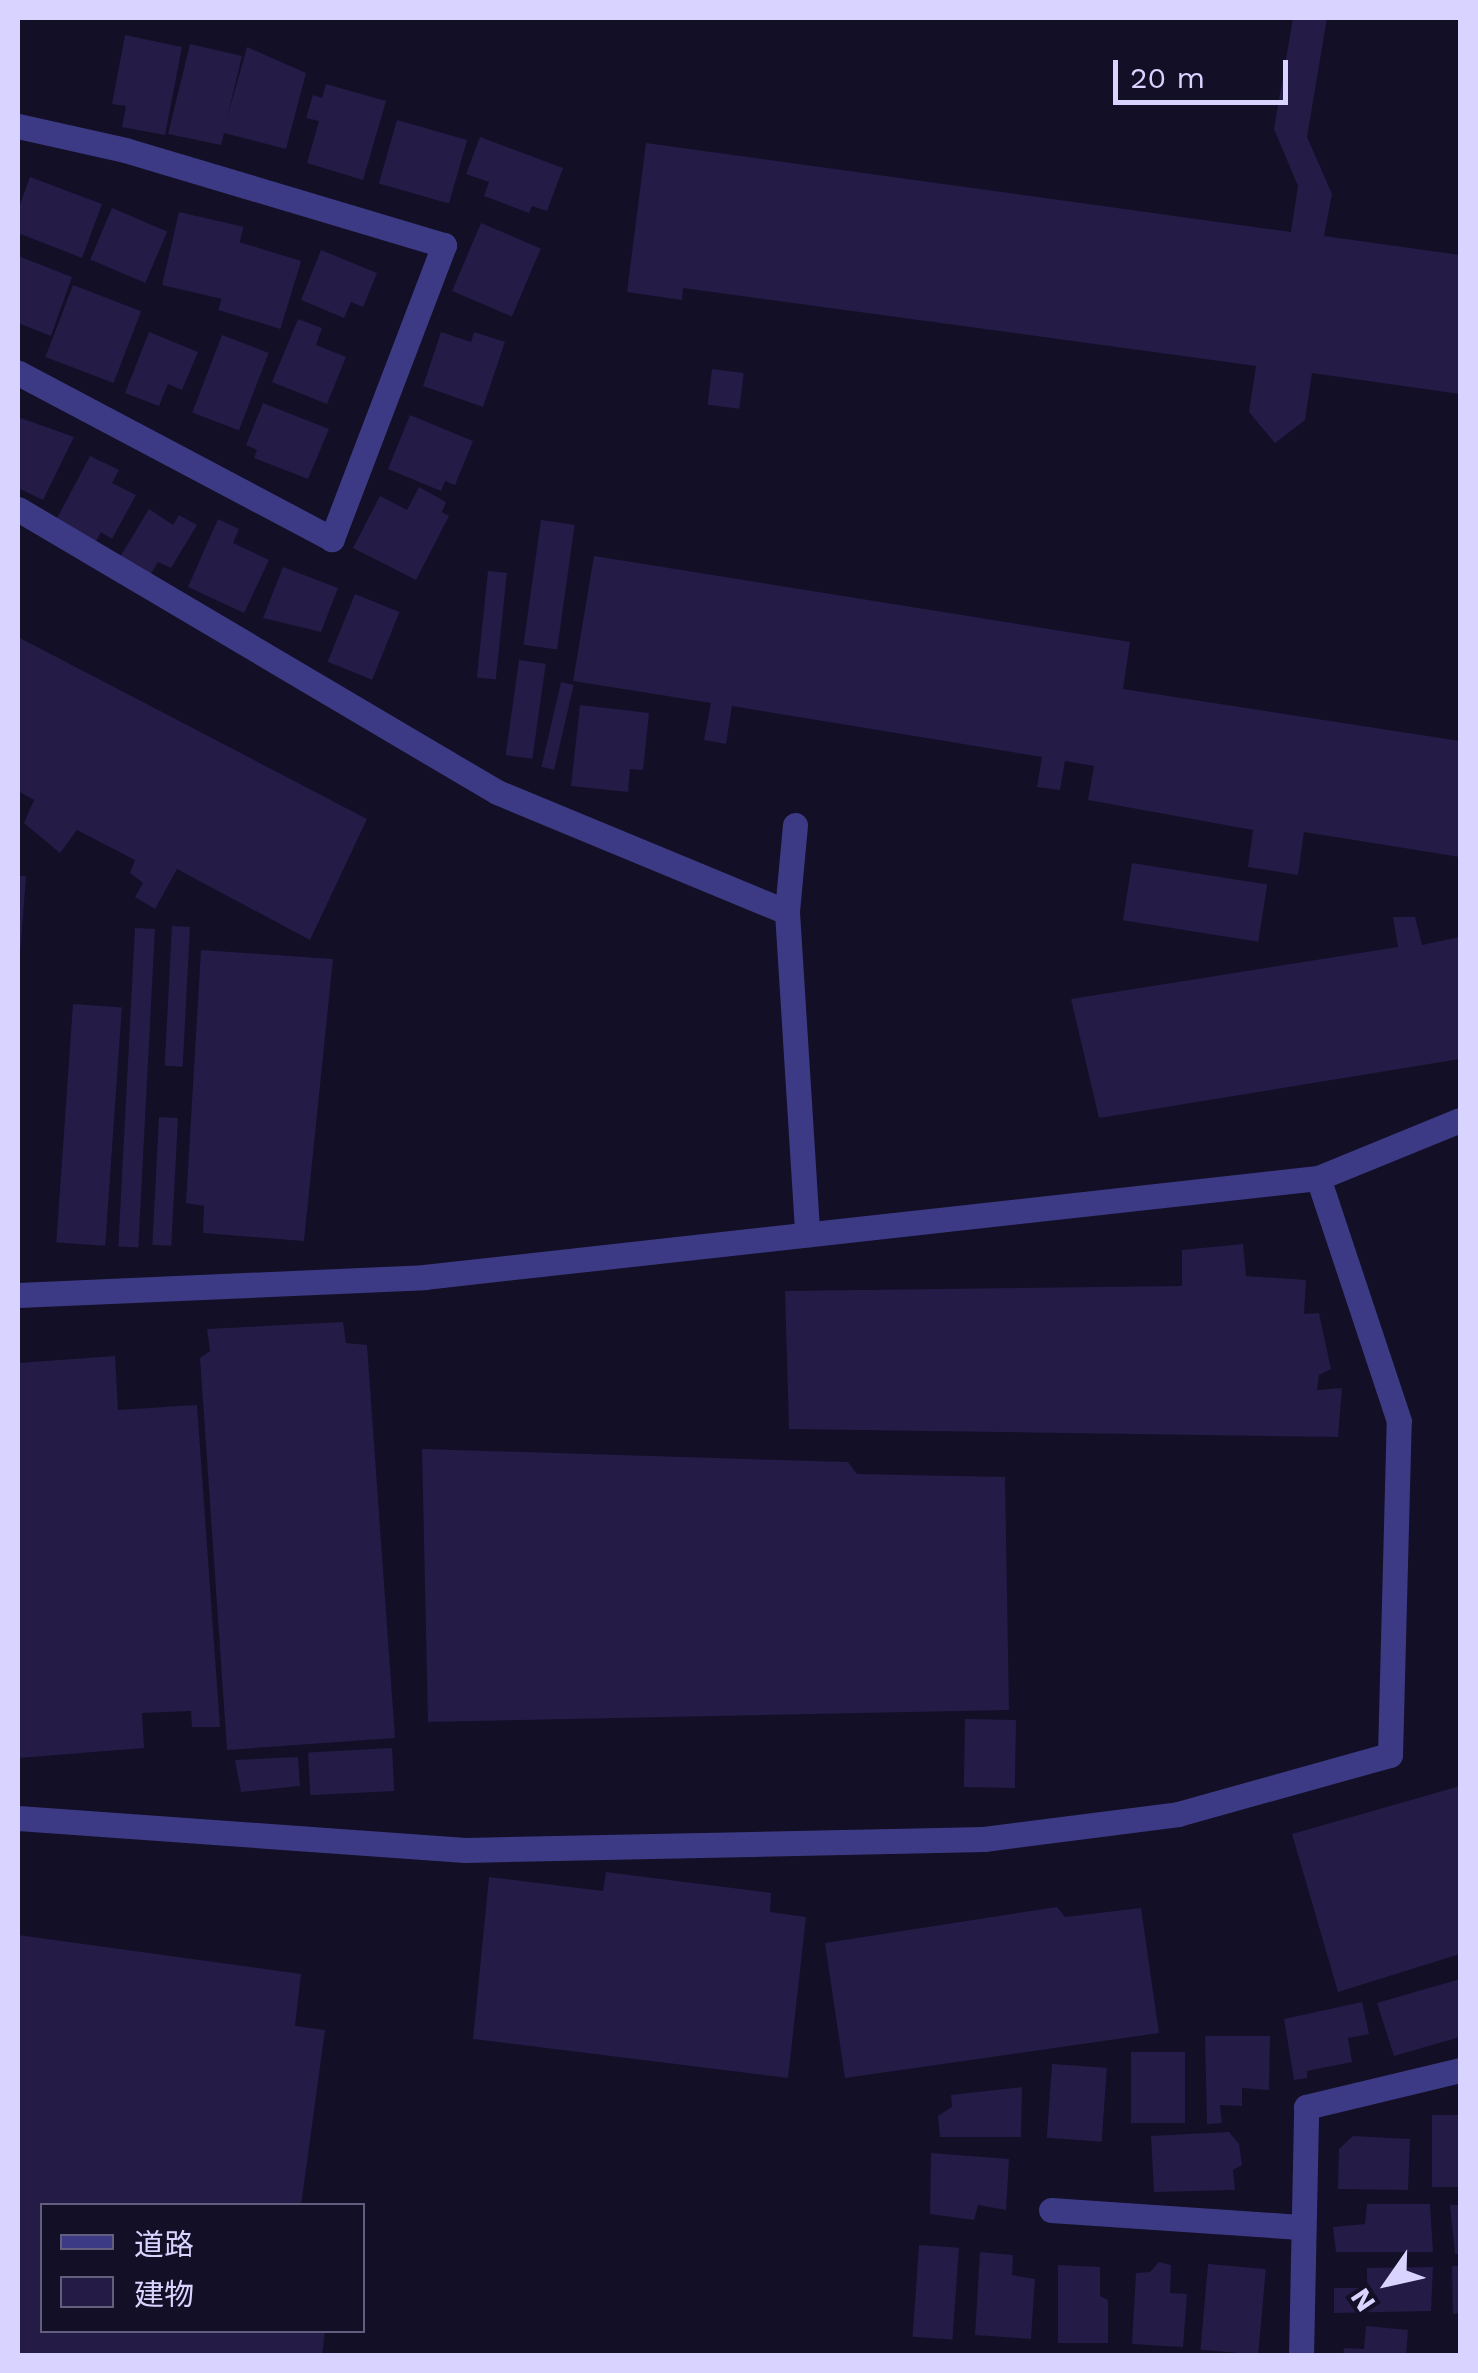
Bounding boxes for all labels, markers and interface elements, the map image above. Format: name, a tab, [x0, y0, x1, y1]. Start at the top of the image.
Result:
scale bar	[1118, 40, 1293, 102]
text: 20 m	[1130, 60, 1205, 95]
legend	[40, 2203, 365, 2333]
text: 道路	[134, 2227, 194, 2262]
north arrow	[1338, 2233, 1438, 2333]
text: 建物	[134, 2277, 194, 2312]
text: N	[1343, 2282, 1382, 2318]

